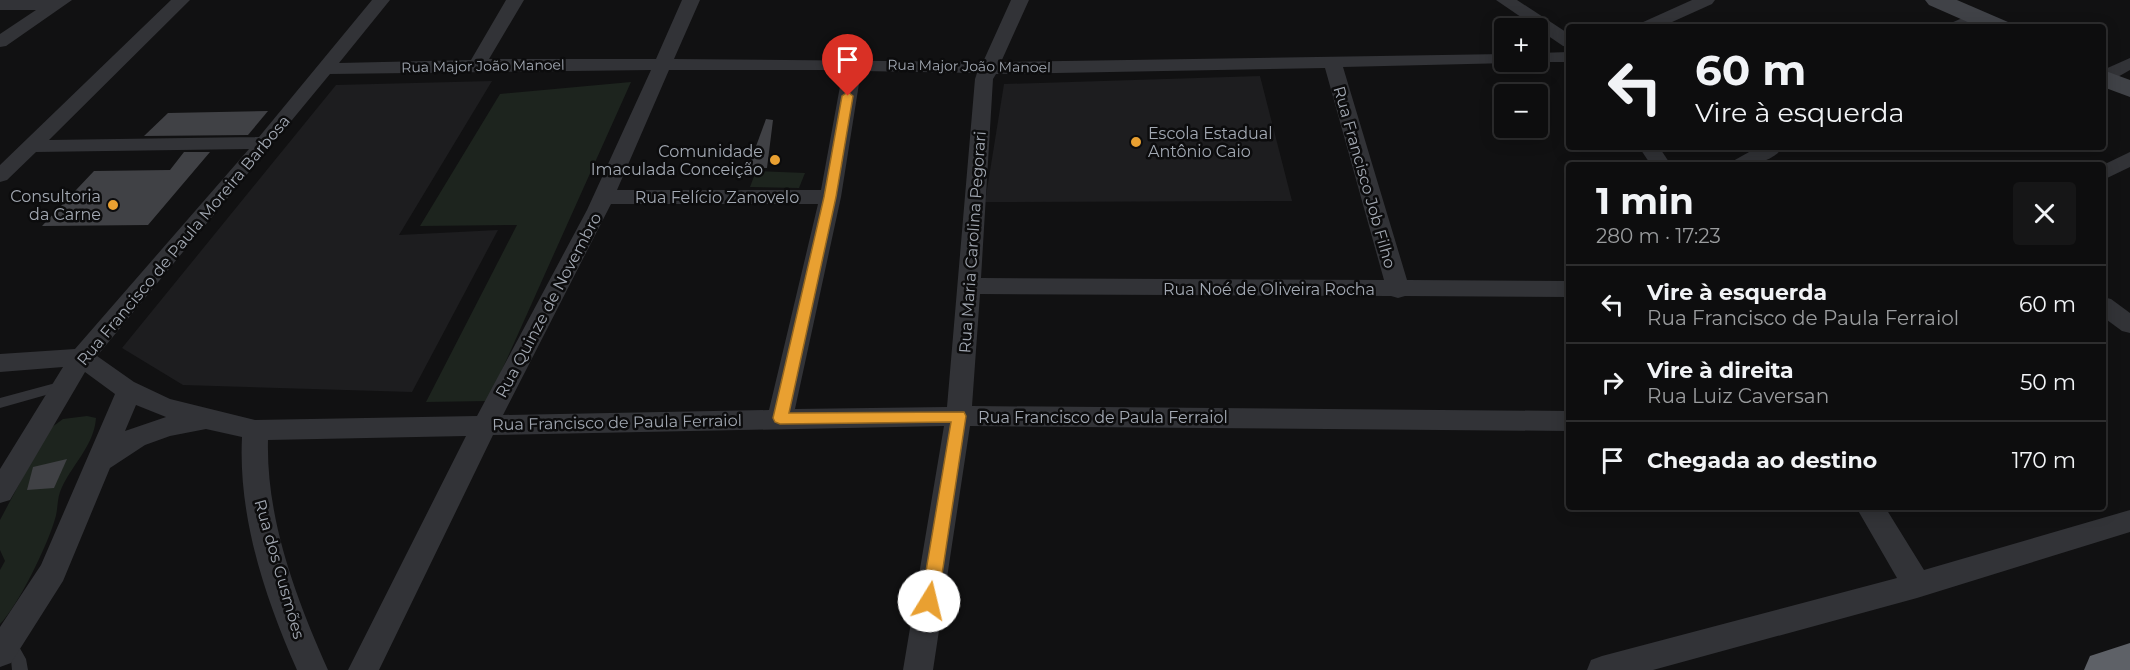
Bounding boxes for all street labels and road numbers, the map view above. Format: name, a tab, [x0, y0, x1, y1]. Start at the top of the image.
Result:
street label: Rua Major João Manoel	[401, 56, 565, 76]
street label: Rua Major João Manoel	[887, 56, 1051, 76]
street label: Rua Francisco Job Filho	[1329, 84, 1400, 270]
street label: Rua Francisco de Paula Moreira Barbosa	[73, 111, 294, 369]
street label: Rua Maria Carolina Pegorari	[955, 130, 990, 354]
street label: Rua Felício Zanovelo	[635, 188, 799, 207]
street label: Rua Quinze de Novembro	[492, 209, 605, 401]
street label: Rua Noé de Oliveira Rocha	[1163, 280, 1375, 299]
street label: Rua Francisco de Paula Ferraiol	[978, 408, 1228, 427]
street label: Rua Francisco de Paula Ferraiol	[492, 411, 742, 434]
street label: Rua dos Gusmões	[251, 497, 309, 641]

